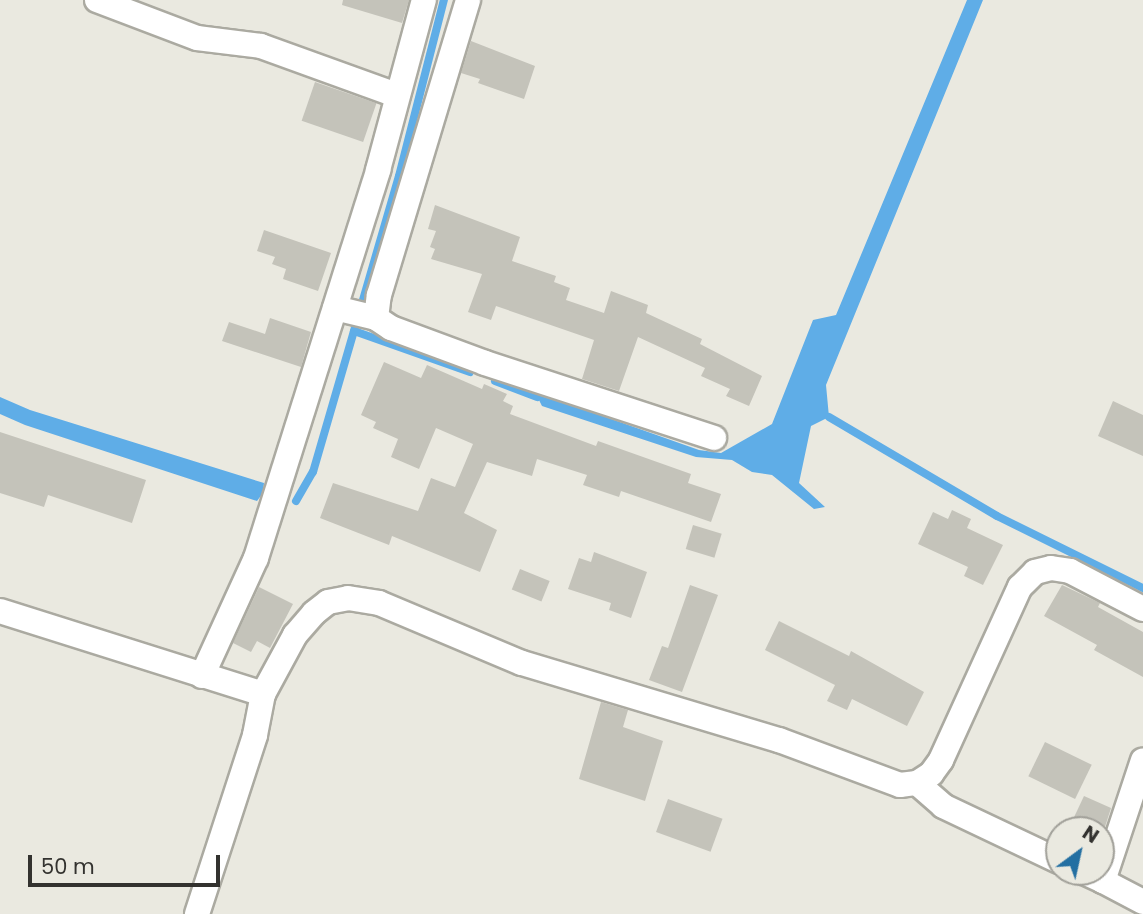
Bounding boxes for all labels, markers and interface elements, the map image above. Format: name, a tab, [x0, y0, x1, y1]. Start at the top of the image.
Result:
north arrow	[1045, 816, 1115, 886]
text: N	[1077, 819, 1104, 850]
scale bar	[32, 841, 224, 885]
text: 50 m	[41, 852, 95, 881]

